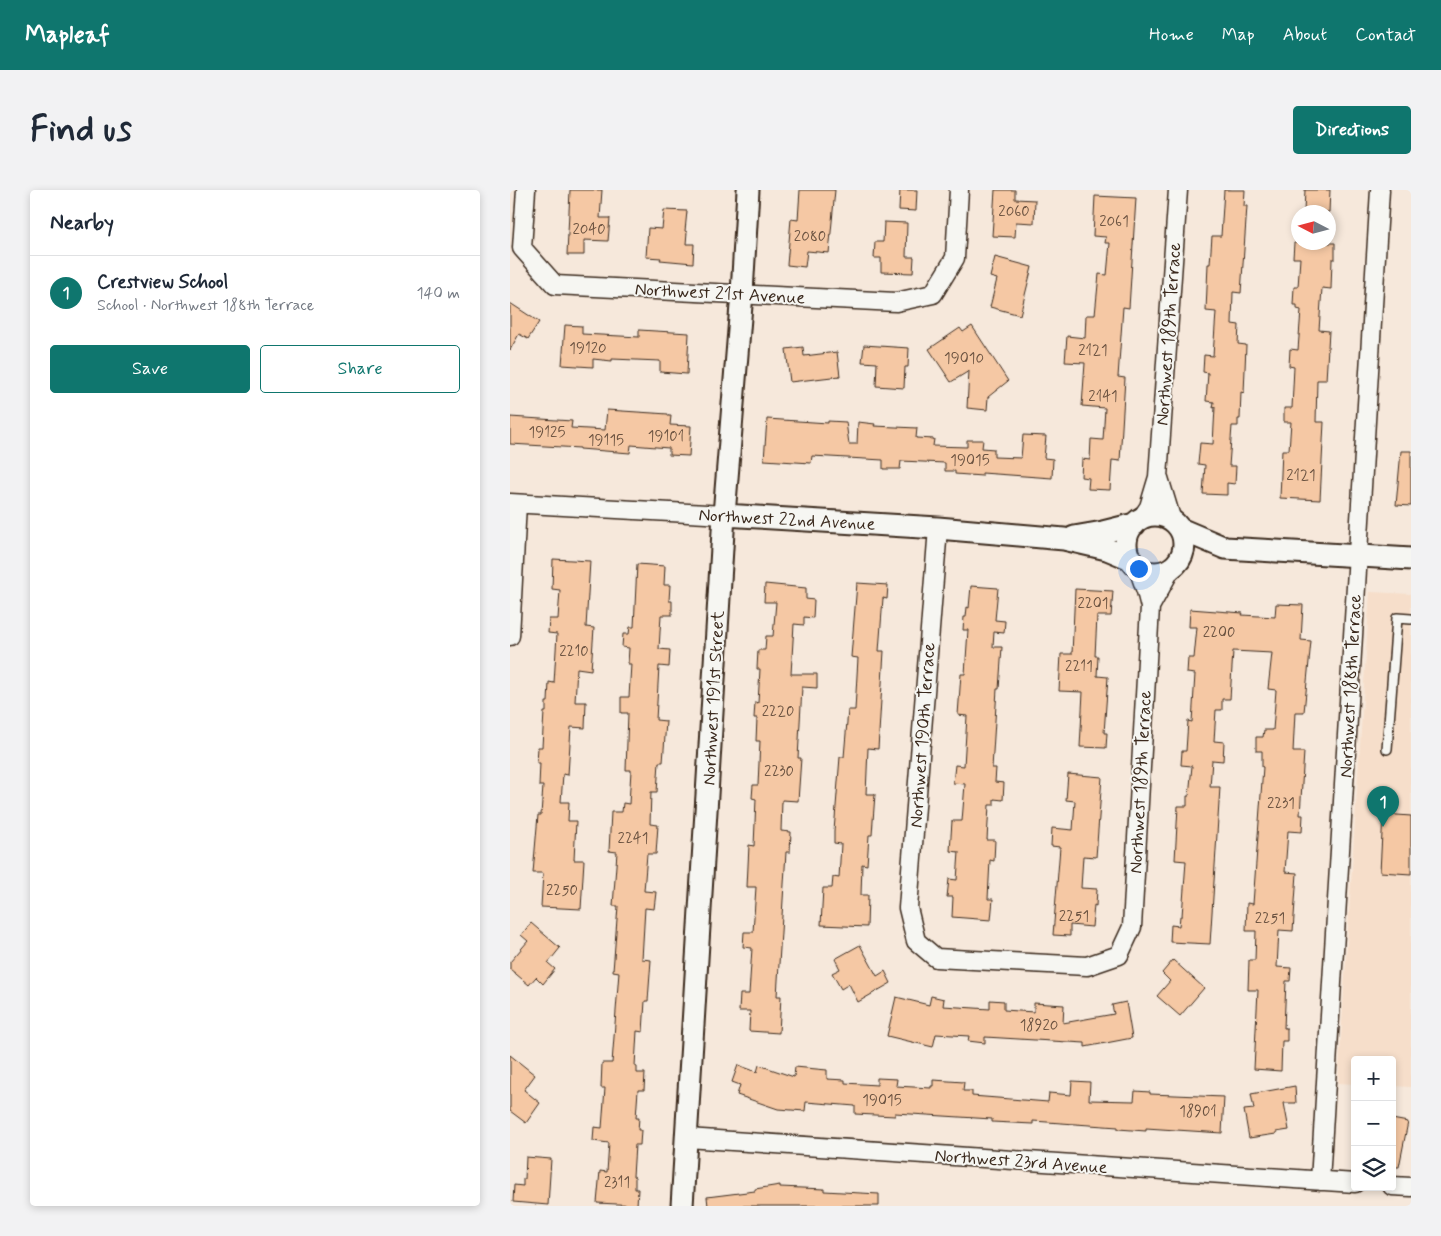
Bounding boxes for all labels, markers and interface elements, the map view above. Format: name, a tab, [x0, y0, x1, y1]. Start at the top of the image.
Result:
text: Mapleaf	[25, 20, 110, 51]
text: Home	[1149, 23, 1194, 47]
text: Map	[1222, 23, 1255, 47]
text: About	[1283, 23, 1327, 47]
text: Contact	[1355, 23, 1416, 47]
button: Directions	[1293, 106, 1411, 154]
text: Find us	[30, 107, 132, 153]
house number: 2060	[998, 202, 1030, 222]
north arrow	[1291, 205, 1336, 250]
text: Nearby	[50, 209, 114, 237]
house number: 2061	[1099, 212, 1129, 232]
house number: 2040	[572, 220, 606, 240]
house number: 2080	[794, 227, 826, 247]
street label: Northwest 189th Terrace	[1151, 242, 1187, 427]
text: Crestview School	[97, 270, 228, 295]
street label: Northwest 21st Avenue	[634, 278, 806, 310]
text: 1	[62, 283, 70, 304]
text: 140 m	[416, 283, 460, 304]
text: School · Northwest 188th Terrace	[97, 295, 314, 316]
house number: 19120	[569, 339, 607, 359]
house number: 2121	[1078, 341, 1108, 361]
button: Save	[50, 345, 250, 393]
button: Share	[260, 345, 460, 393]
house number: 19010	[944, 349, 984, 369]
house number: 2141	[1088, 387, 1118, 407]
house number: 19125	[529, 423, 565, 443]
house number: 19101	[648, 427, 684, 447]
house number: 19115	[588, 431, 624, 451]
house number: 19015	[950, 451, 990, 471]
house number: 2121	[1286, 466, 1316, 486]
street label: Northwest 22nd Avenue	[698, 503, 876, 537]
your location	[1126, 556, 1152, 582]
house number: 2201	[1078, 594, 1109, 614]
street label: Northwest 188th Terrace	[1334, 594, 1368, 779]
street label: Northwest 191st Street	[697, 610, 731, 786]
house number: 2200	[1203, 623, 1235, 643]
street label: Northwest 190th Terrace	[905, 641, 941, 829]
house number: 2210	[559, 642, 589, 662]
house number: 2211	[1065, 657, 1093, 677]
street label: Northwest 189th Terrace	[1124, 690, 1158, 874]
house number: 2220	[762, 702, 794, 722]
house number: 2230	[764, 762, 794, 782]
pin: 1	[1367, 786, 1399, 827]
house number: 2231	[1267, 794, 1295, 814]
house number: 2241	[618, 829, 648, 849]
house number: 2250	[546, 881, 578, 901]
house number: 2251	[1059, 907, 1089, 927]
house number: 2251	[1255, 909, 1285, 929]
house number: 18920	[1020, 1016, 1058, 1036]
map controls	[1351, 1056, 1396, 1191]
button: +	[1351, 1056, 1396, 1101]
house number: 19015	[862, 1091, 902, 1111]
button: −	[1351, 1101, 1396, 1146]
house number: 18901	[1179, 1102, 1217, 1122]
street label: Northwest 23rd Avenue	[934, 1144, 1108, 1180]
button: layers	[1351, 1146, 1396, 1191]
house number: 2311	[604, 1173, 630, 1193]

